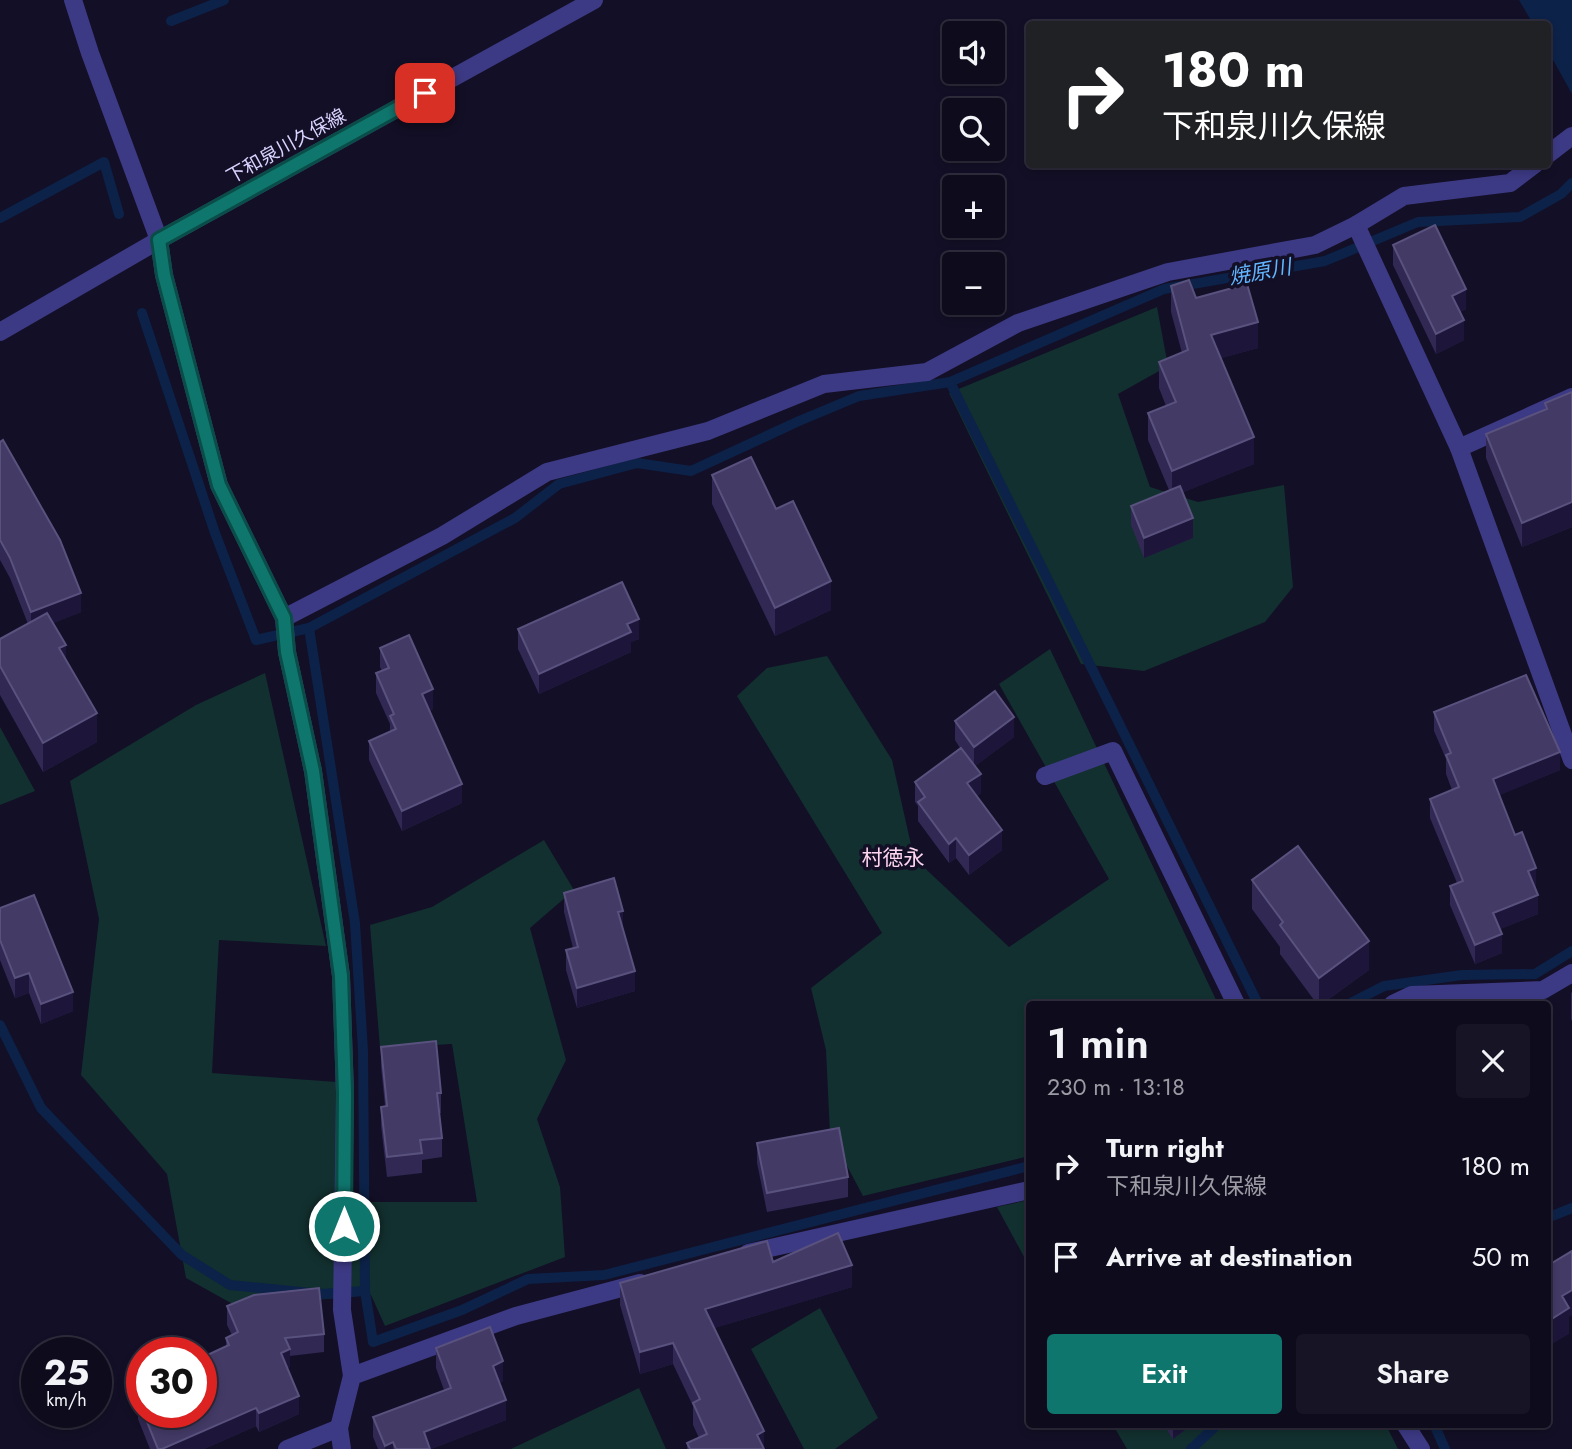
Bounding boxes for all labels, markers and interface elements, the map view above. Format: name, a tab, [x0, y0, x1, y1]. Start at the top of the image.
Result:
map controls	[942, 21, 1005, 315]
button: sound	[942, 21, 1005, 84]
text: 180 m	[1162, 35, 1305, 105]
icon: right	[1047, 49, 1138, 140]
pin	[395, 63, 455, 123]
icon: arrive	[406, 74, 444, 112]
button: search	[942, 98, 1005, 161]
street label: 下和泉川久保線	[221, 102, 351, 190]
text: 下和泉川久保線	[1162, 103, 1386, 149]
button: +	[942, 175, 1005, 238]
water label: 焼原川	[1226, 251, 1296, 292]
button: −	[942, 252, 1005, 315]
district label: 村徳永	[862, 843, 925, 873]
text: 1 min	[1047, 1013, 1149, 1074]
button: close	[1456, 1024, 1530, 1098]
text: 230 m · 13:18	[1047, 1070, 1185, 1104]
text: Turn right	[1106, 1129, 1224, 1167]
icon: right	[1047, 1147, 1085, 1185]
text: 180 m	[1460, 1147, 1530, 1185]
text: 下和泉川久保線	[1106, 1169, 1267, 1203]
position arrow	[307, 1189, 381, 1263]
icon: arrive	[1047, 1238, 1085, 1276]
text: Arrive at destination	[1106, 1238, 1353, 1276]
text: 50 m	[1472, 1238, 1530, 1276]
button: Exit	[1047, 1334, 1282, 1414]
button: Share	[1296, 1334, 1530, 1414]
speed limit sign: 30	[126, 1337, 217, 1428]
text: 25	[44, 1348, 89, 1398]
text: km/h	[46, 1387, 87, 1413]

